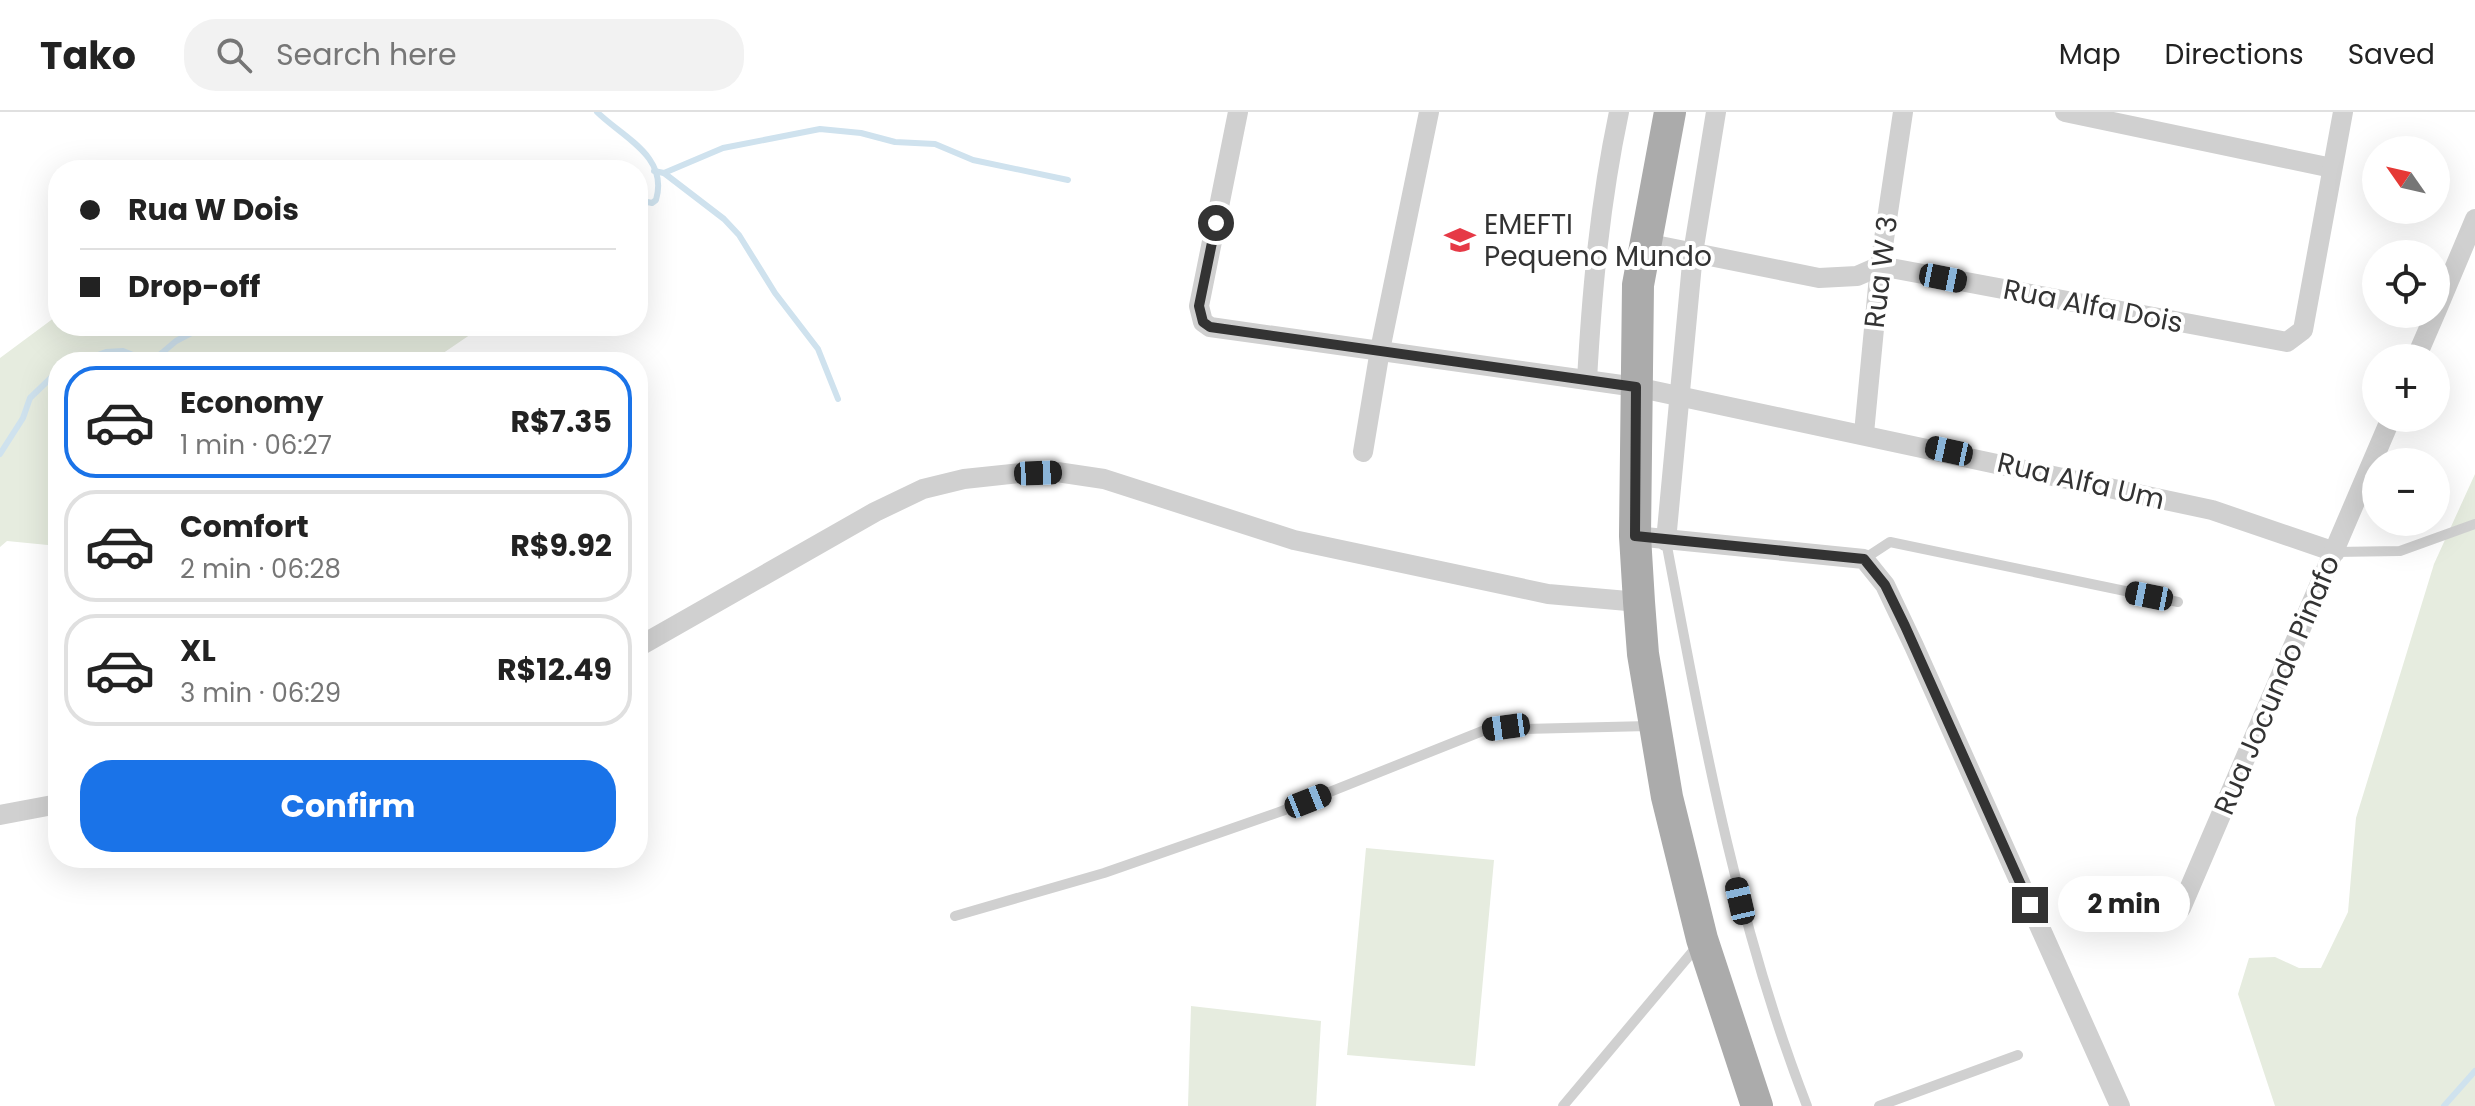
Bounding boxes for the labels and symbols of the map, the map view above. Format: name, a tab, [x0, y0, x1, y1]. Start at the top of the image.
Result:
north arrow	[2362, 136, 2450, 224]
route start	[1198, 205, 1234, 241]
place label: EMEFTI Pequeno Mundo	[1484, 205, 1712, 276]
street label: Rua W 3	[1855, 214, 1907, 330]
school or university icon: EMEFTI Pequeno Mundo	[1443, 223, 1477, 257]
car	[1917, 262, 1969, 294]
street label: Rua Alfa Dois	[2000, 269, 2186, 343]
car	[1923, 434, 1975, 468]
street label: Rua Alfa Um	[1994, 443, 2168, 519]
car	[1014, 460, 1062, 486]
street label: Rua Jocundo Pinafo	[2205, 549, 2349, 821]
car	[2123, 580, 2175, 612]
car	[1481, 712, 1531, 742]
car	[1281, 781, 1335, 821]
car	[1723, 875, 1757, 927]
callout: 2 min	[2058, 877, 2190, 933]
route end	[2012, 887, 2048, 923]

